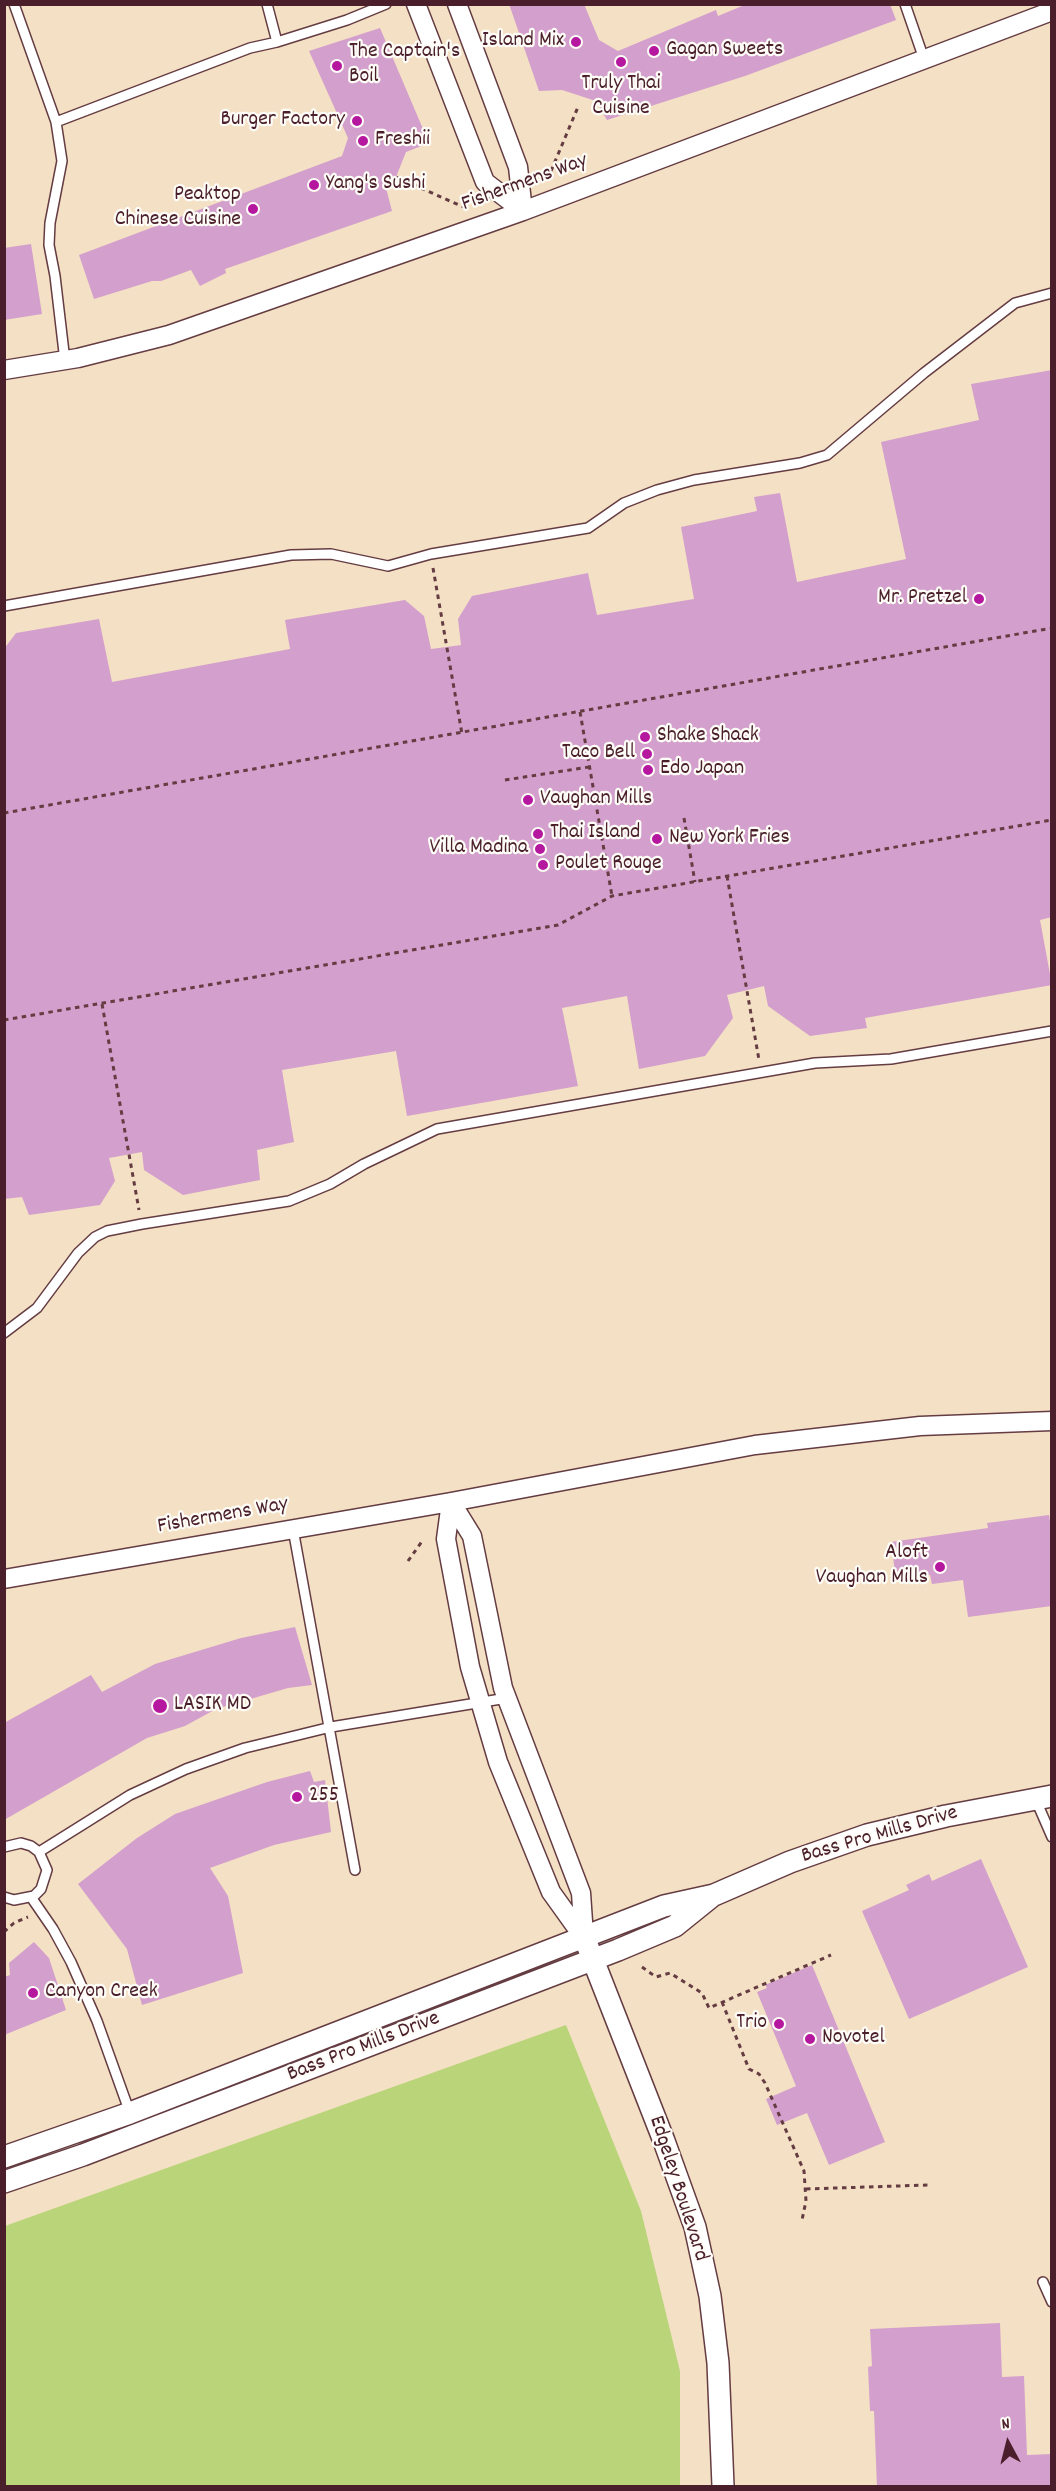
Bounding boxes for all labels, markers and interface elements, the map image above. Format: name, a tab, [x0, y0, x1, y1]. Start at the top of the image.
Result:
place label: Island Mix	[482, 29, 564, 55]
marker: Island Mix	[569, 35, 583, 49]
place label: Gagan Sweets	[666, 38, 783, 64]
place label: The Captain's Boil	[349, 40, 460, 92]
marker: Gagan Sweets	[647, 44, 661, 58]
marker: Truly Thai Cuisine	[614, 55, 628, 69]
marker: The Captain's Boil	[330, 59, 344, 73]
place label: Truly Thai Cuisine	[582, 72, 660, 124]
place label: Burger Factory	[220, 108, 345, 134]
marker: Burger Factory	[350, 114, 364, 128]
place label: Freshii	[375, 128, 430, 154]
marker: Freshii	[356, 134, 370, 148]
street label: Fishermens Way	[458, 149, 592, 219]
place label: Yang's Sushi	[326, 172, 425, 198]
marker: Yang's Sushi	[307, 178, 321, 192]
place label: Peaktop Chinese Cuisine	[115, 183, 241, 234]
marker: Peaktop Chinese Cuisine	[246, 202, 260, 216]
place label: Mr. Pretzel	[878, 586, 967, 612]
marker: Mr. Pretzel	[972, 592, 986, 606]
place label: Shake Shack	[657, 724, 759, 750]
marker: Shake Shack	[638, 730, 652, 744]
place label: Taco Bell	[562, 741, 635, 767]
marker: Taco Bell	[640, 747, 654, 761]
place label: Edo Japan	[660, 757, 744, 783]
marker: Edo Japan	[641, 763, 655, 777]
place label: Vaughan Mills	[540, 787, 652, 813]
marker: Vaughan Mills	[521, 793, 535, 807]
place label: Thai Island	[550, 821, 640, 847]
place label: New York Fries	[669, 826, 790, 852]
marker: Thai Island	[531, 827, 545, 841]
marker: New York Fries	[650, 832, 664, 846]
place label: Villa Madina	[430, 836, 528, 862]
marker: Villa Madina	[533, 842, 547, 856]
place label: Poulet Rouge	[555, 852, 662, 878]
marker: Poulet Rouge	[536, 858, 550, 872]
street label: Fishermens Way	[156, 1493, 290, 1541]
place label: Aloft Vaughan Mills	[816, 1541, 928, 1592]
marker: Aloft Vaughan Mills	[933, 1560, 947, 1574]
place label: LASIK MD	[174, 1693, 251, 1719]
marker: LASIK MD	[151, 1697, 169, 1715]
place label: 255	[309, 1784, 339, 1810]
marker: 255	[290, 1790, 304, 1804]
street label: Bass Pro Mills Drive	[799, 1801, 961, 1871]
place label: Canyon Creek	[45, 1980, 158, 2006]
marker: Canyon Creek	[26, 1986, 40, 2000]
street label: Bass Pro Mills Drive	[284, 2007, 444, 2089]
place label: Trio	[736, 2011, 767, 2037]
marker: Trio	[772, 2017, 786, 2031]
place label: Novotel	[822, 2026, 885, 2052]
marker: Novotel	[803, 2032, 817, 2046]
street label: Edgeley Boulevard	[641, 2113, 713, 2265]
north arrow	[978, 2413, 1038, 2473]
text: N	[1000, 2413, 1011, 2437]

